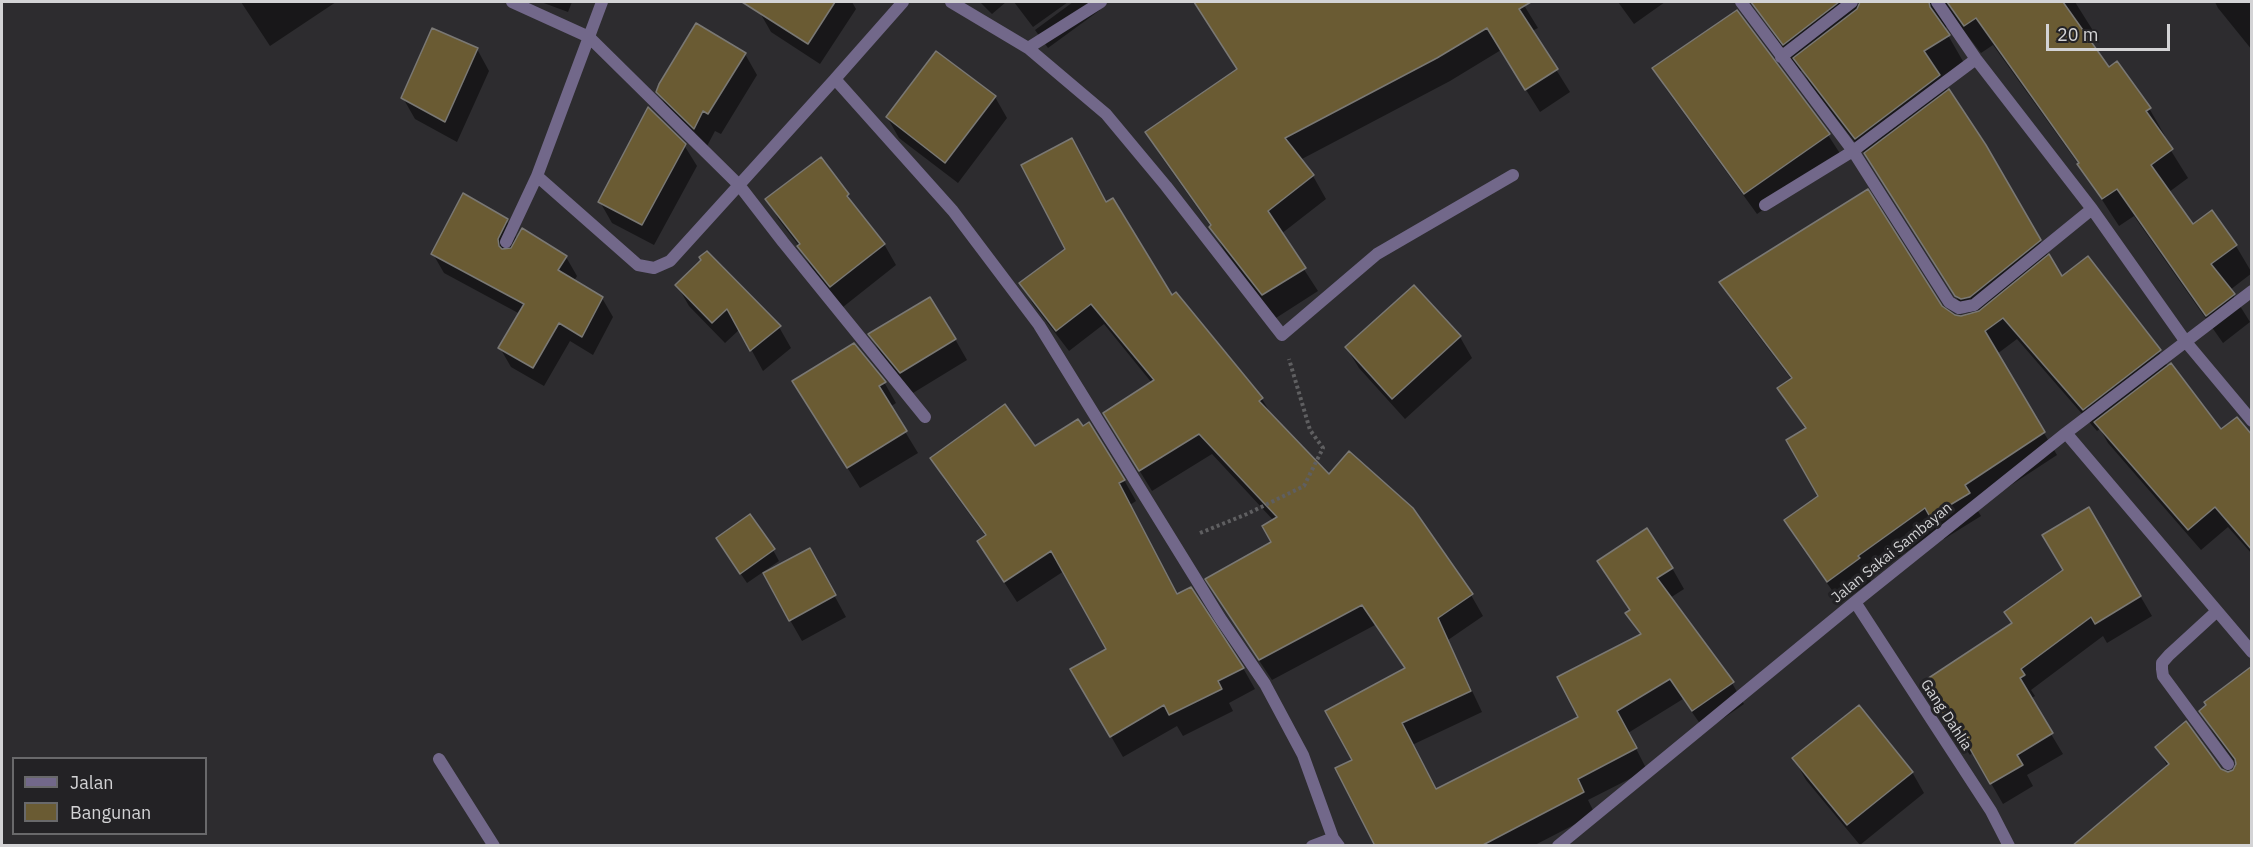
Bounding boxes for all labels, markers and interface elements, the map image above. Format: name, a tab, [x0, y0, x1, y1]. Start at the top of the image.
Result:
scale bar	[2049, 12, 2174, 50]
text: 20 m	[2057, 23, 2099, 46]
street label: Jalan Sakai Sambayan	[1828, 499, 1956, 607]
street label: Gang Dahlia	[1916, 676, 1976, 754]
legend	[12, 757, 207, 835]
text: Jalan	[70, 771, 114, 794]
text: Bangunan	[70, 801, 151, 824]

